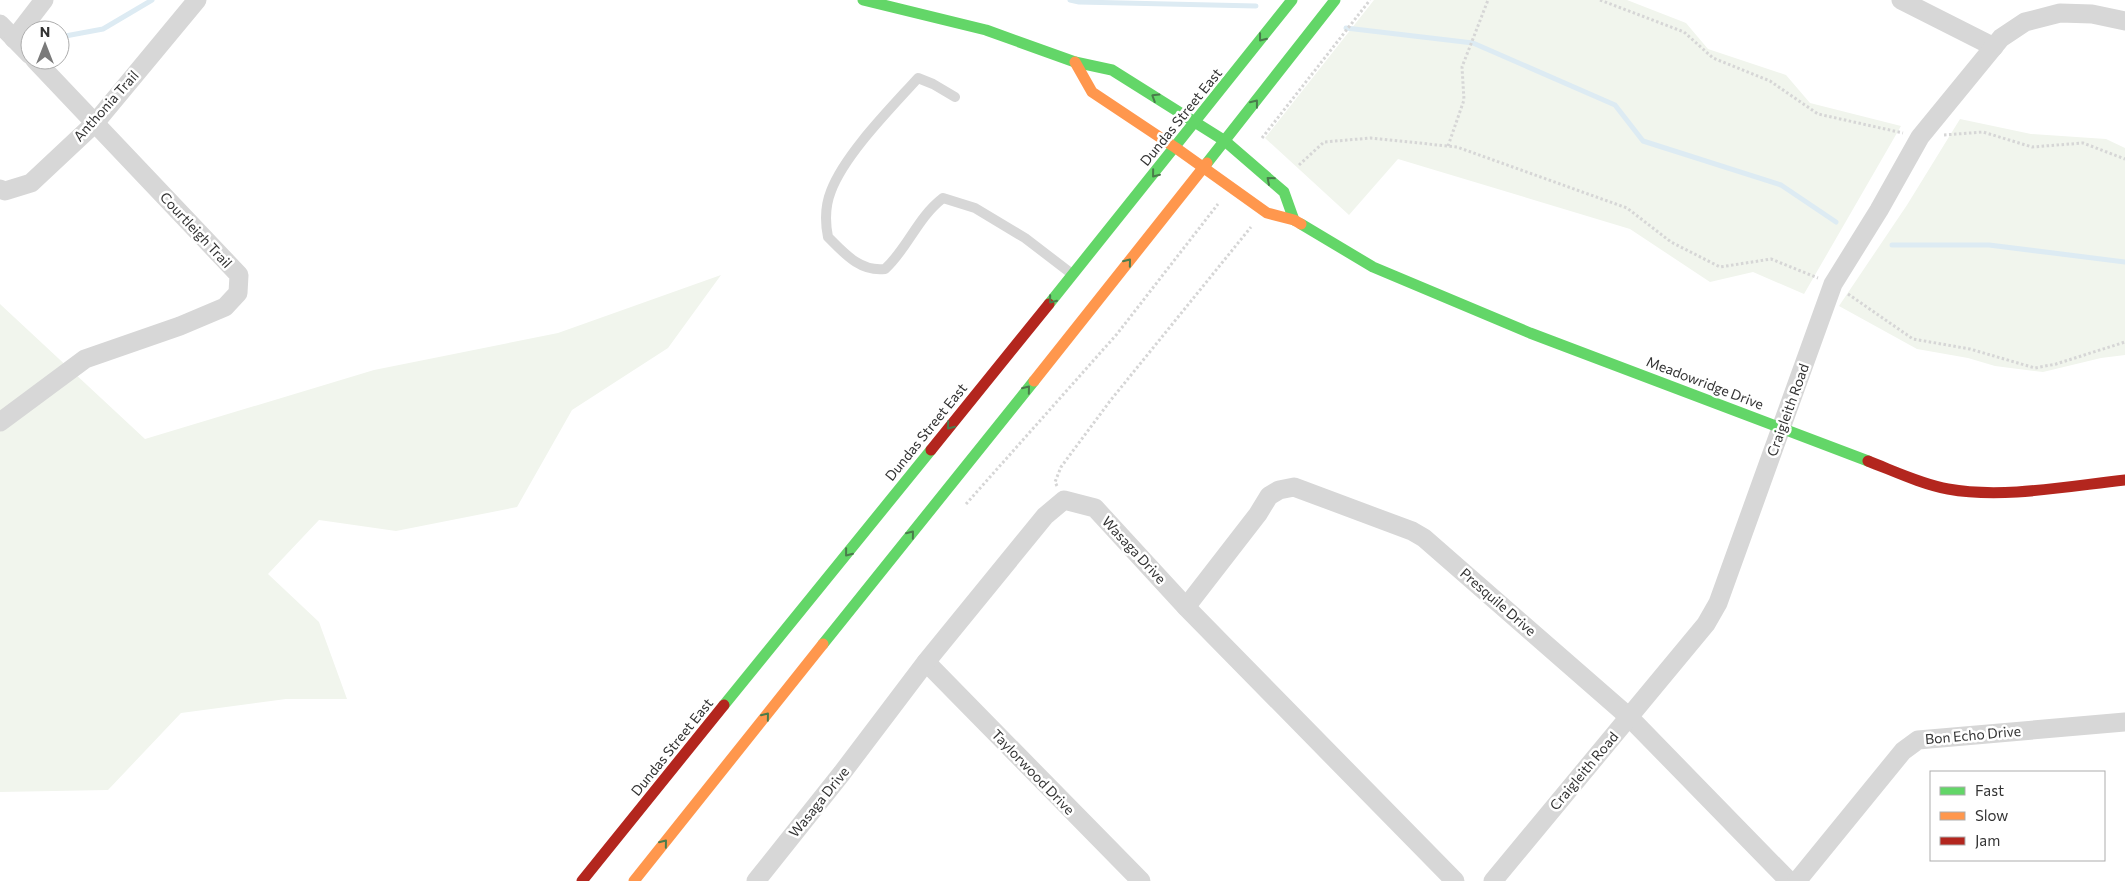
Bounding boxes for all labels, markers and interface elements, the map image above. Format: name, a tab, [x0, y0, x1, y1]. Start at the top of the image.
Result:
north arrow	[20, 20, 70, 70]
text: N	[40, 23, 50, 40]
one-way arrow	[1259, 33, 1268, 42]
street label: Dundas Street East	[1136, 64, 1225, 169]
street label: Anthonia Trail	[69, 67, 142, 144]
one-way arrow	[1151, 93, 1160, 103]
one-way arrow	[1249, 99, 1258, 108]
one-way arrow	[1152, 168, 1160, 177]
one-way arrow	[1266, 176, 1275, 185]
street label: Courtleigh Trail	[157, 188, 236, 271]
one-way arrow	[1123, 259, 1131, 268]
one-way arrow	[1050, 294, 1058, 303]
street label: Meadowridge Drive	[1644, 352, 1766, 413]
street label: Craigleith Road	[1763, 361, 1812, 458]
street label: Dundas Street East	[881, 379, 970, 484]
one-way arrow	[1021, 386, 1029, 395]
one-way arrow	[948, 420, 956, 429]
street label: Wasaga Drive	[1099, 512, 1170, 587]
one-way arrow	[905, 531, 913, 540]
one-way arrow	[844, 547, 853, 556]
street label: Presquile Drive	[1457, 564, 1540, 639]
street label: Dundas Street East	[627, 694, 716, 799]
one-way arrow	[760, 713, 768, 722]
street label: Bon Echo Drive	[1924, 722, 2022, 747]
street label: Taylorwood Drive	[988, 725, 1078, 818]
street label: Craigleith Road	[1546, 728, 1621, 813]
street label: Wasaga Drive	[785, 763, 852, 840]
legend	[1930, 771, 2105, 861]
text: Fast	[1975, 781, 2004, 799]
text: Slow	[1975, 806, 2008, 824]
text: Jam	[1975, 831, 2000, 849]
one-way arrow	[659, 840, 667, 849]

